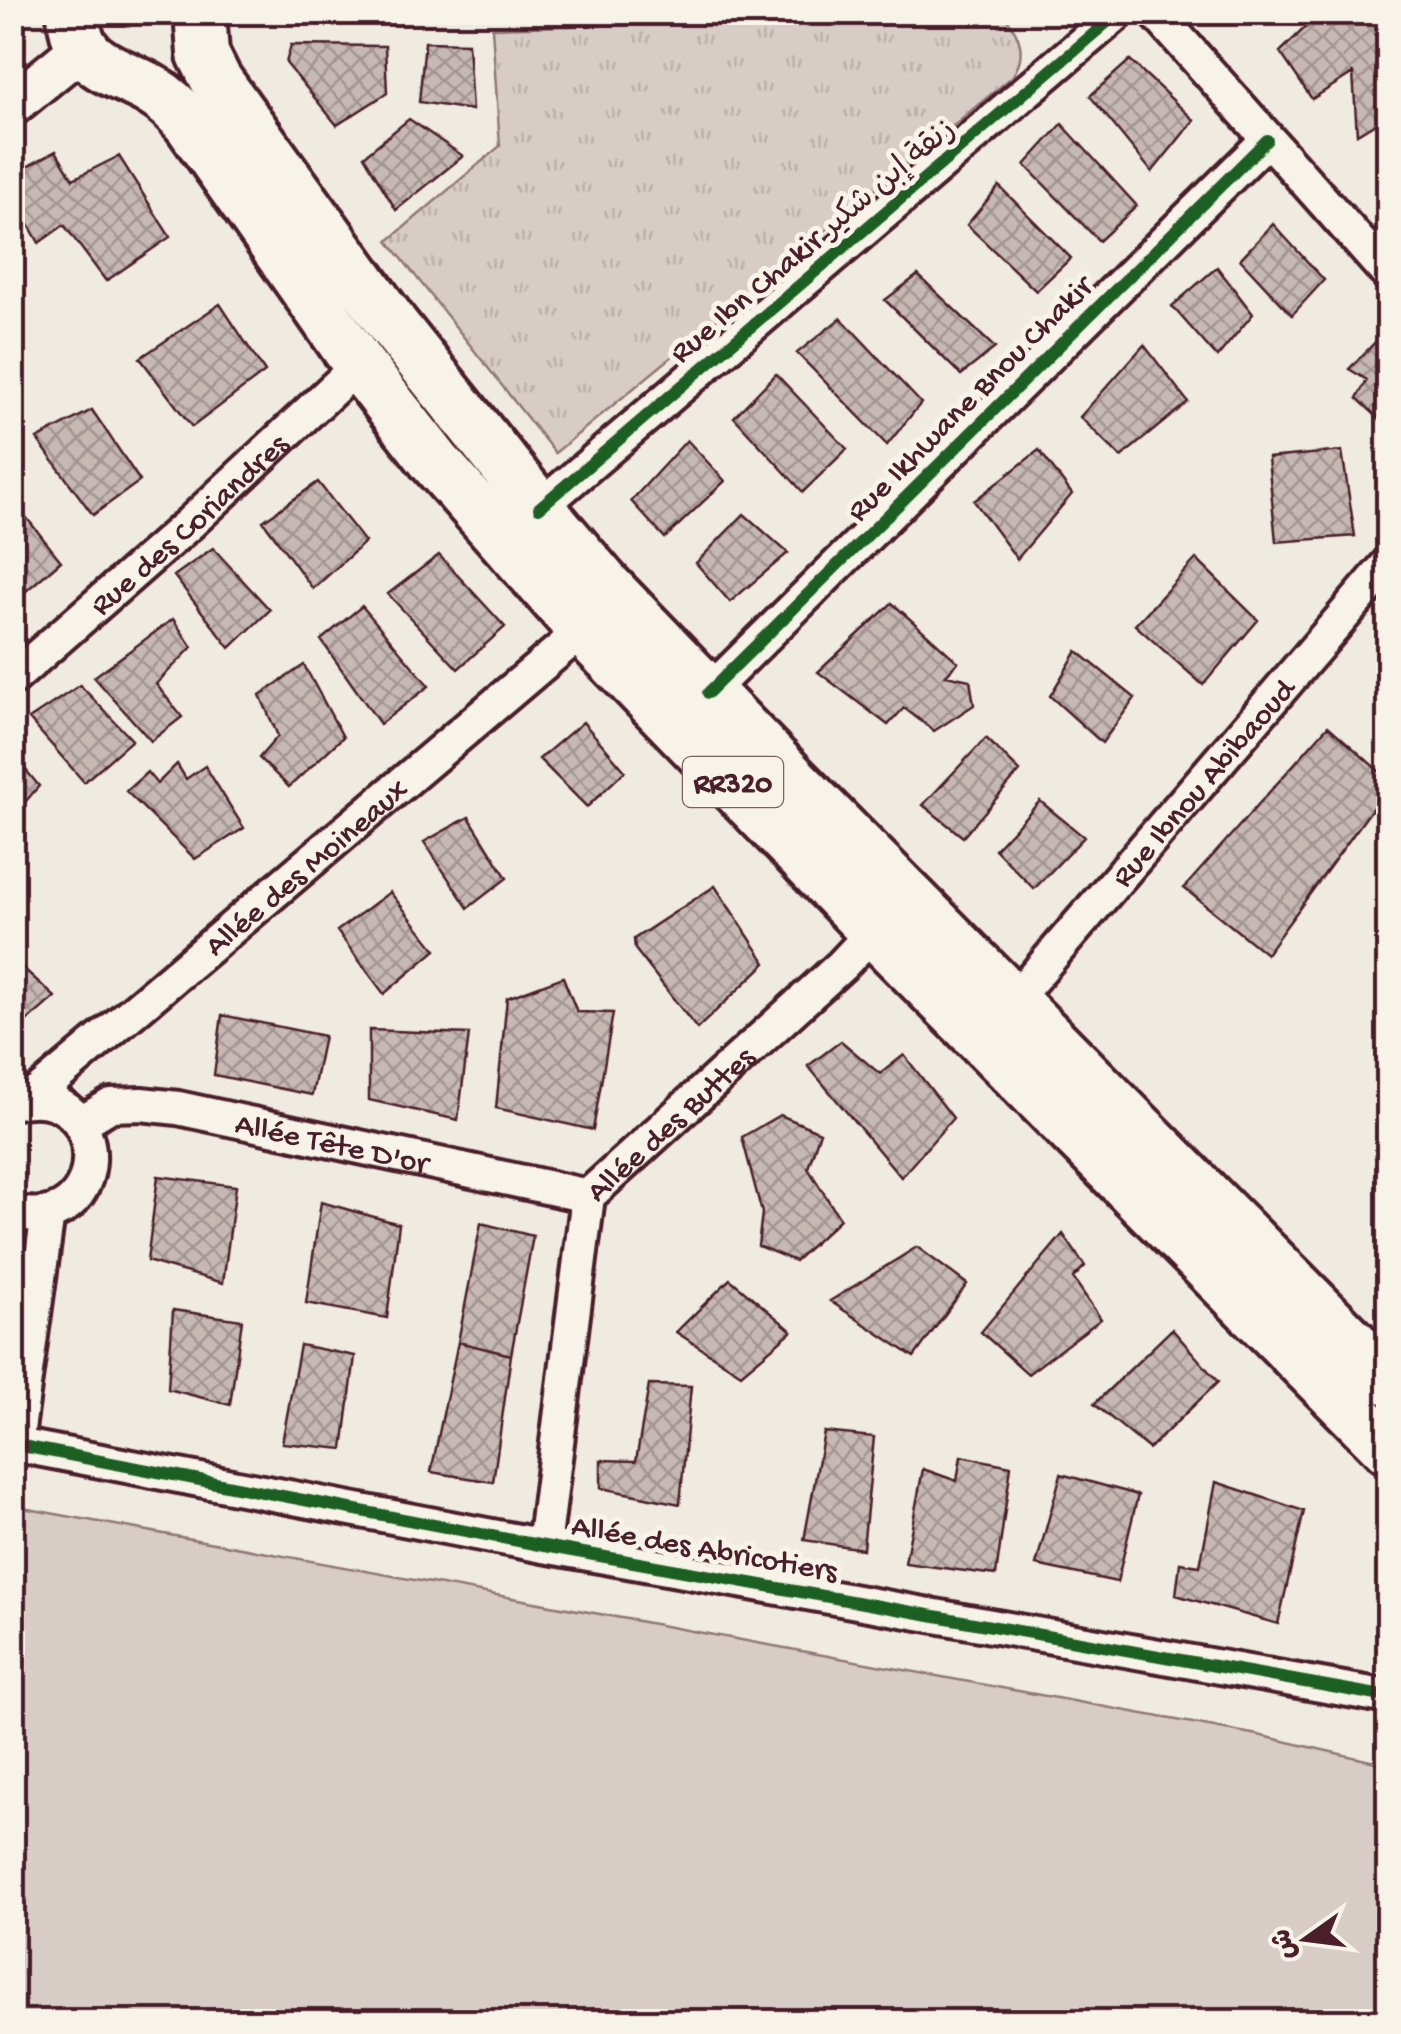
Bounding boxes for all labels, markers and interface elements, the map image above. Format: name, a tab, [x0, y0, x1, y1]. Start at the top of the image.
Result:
street label: Rue Ibn Chakir زنقة إبن شكير	[664, 112, 965, 373]
street label: Rue Ikhwane Bnou Chakir	[841, 268, 1104, 532]
street label: Rue des Coriandres	[84, 426, 299, 626]
street label: Rue Ibnou Abibaoud	[1105, 671, 1307, 897]
road number: RR320	[683, 757, 783, 807]
street label: Allée des Moineaux	[199, 772, 418, 967]
street label: Allée des Buttes	[580, 1039, 765, 1212]
street label: Allée Tête D'or	[231, 1107, 434, 1186]
street label: Allée des Abricotiers	[568, 1509, 841, 1593]
north arrow	[1256, 1889, 1356, 1989]
text: ش	[1266, 1925, 1306, 1963]

